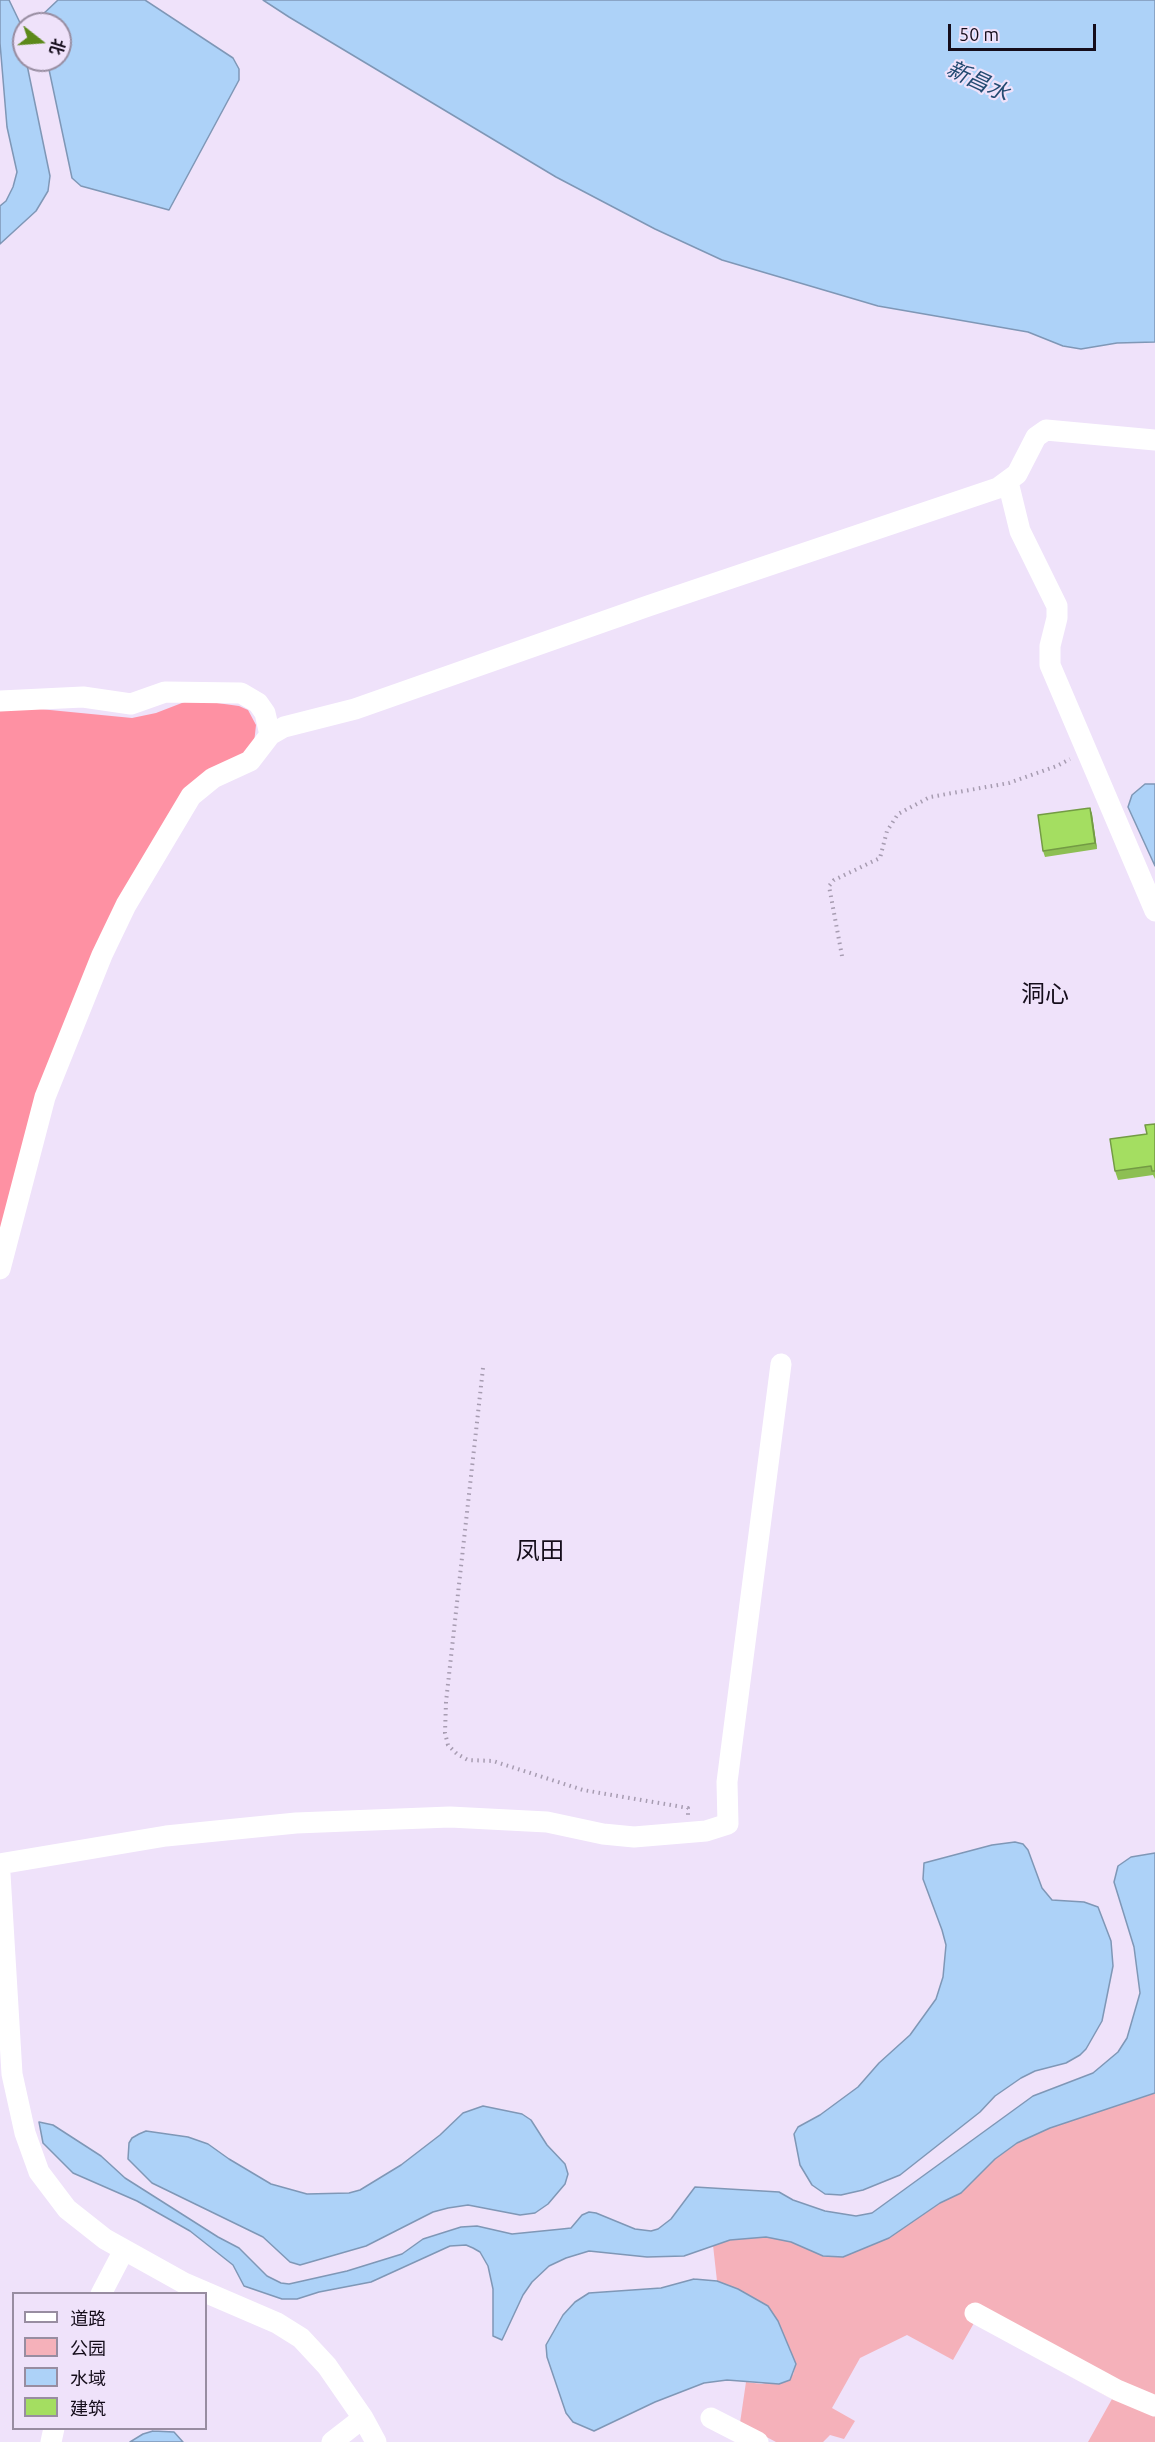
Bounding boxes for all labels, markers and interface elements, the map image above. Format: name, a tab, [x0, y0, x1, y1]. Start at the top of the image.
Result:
north arrow	[12, 12, 72, 72]
scale bar	[951, 12, 1100, 50]
text: 50 m	[959, 24, 999, 44]
text: 北	[46, 36, 68, 57]
water label: 新昌水	[943, 55, 1013, 107]
district label: 洞心	[1021, 980, 1069, 1008]
district label: 凤田	[516, 1537, 564, 1565]
legend	[12, 2292, 207, 2430]
text: 道路	[70, 2308, 106, 2328]
text: 公园	[70, 2338, 106, 2358]
text: 水域	[70, 2368, 106, 2388]
text: 建筑	[70, 2398, 106, 2418]

